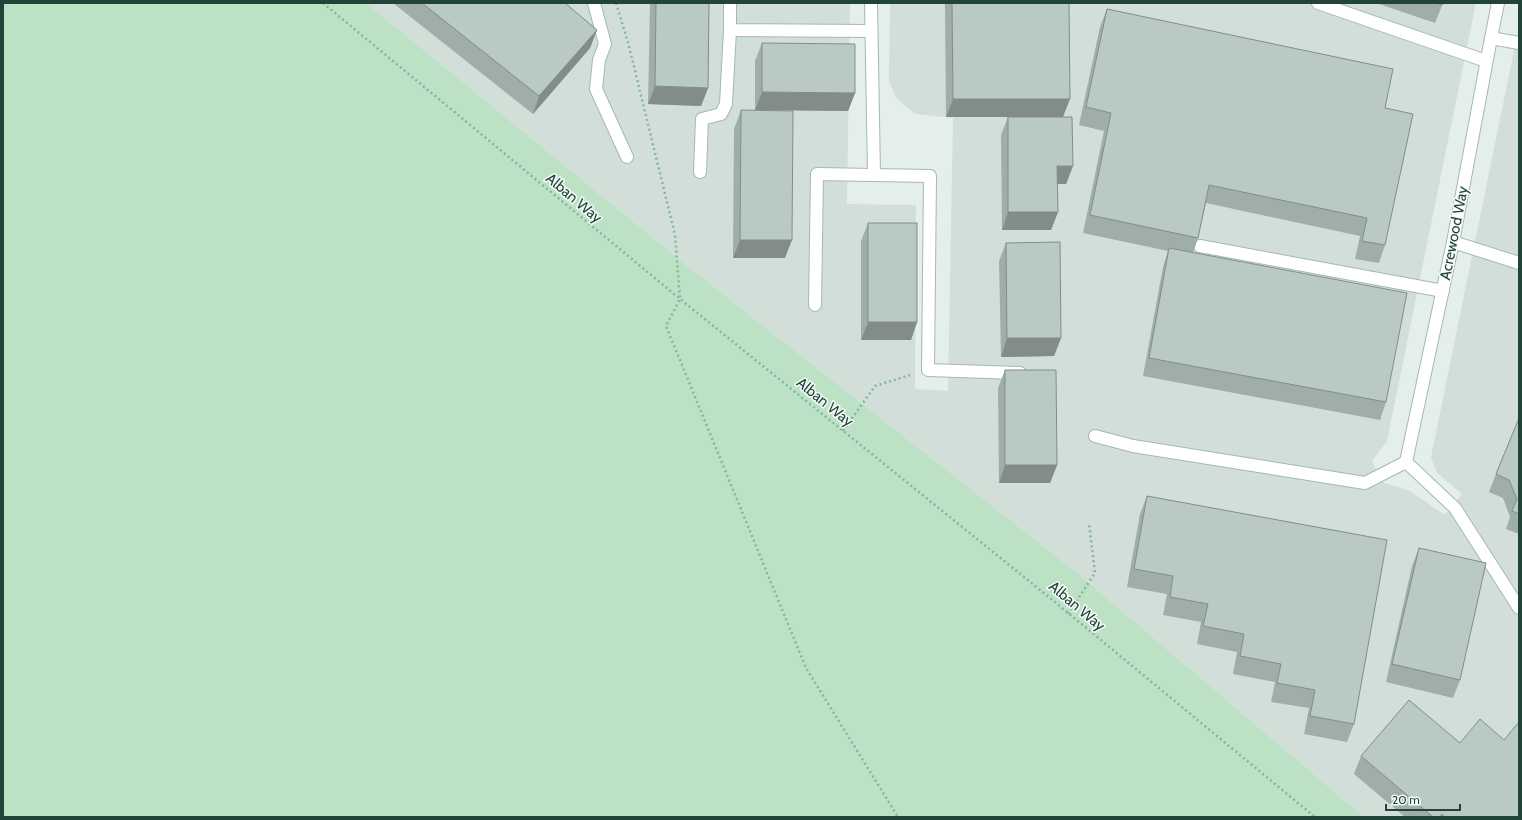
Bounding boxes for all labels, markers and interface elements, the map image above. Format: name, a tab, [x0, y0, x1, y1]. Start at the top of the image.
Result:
street label: Alban Way	[542, 169, 606, 227]
street label: Acrewood Way	[1436, 184, 1472, 281]
street label: Alban Way	[793, 374, 857, 431]
street label: Alban Way	[1045, 577, 1109, 635]
scale bar	[1386, 786, 1460, 812]
text: 20 m	[1392, 792, 1420, 807]

